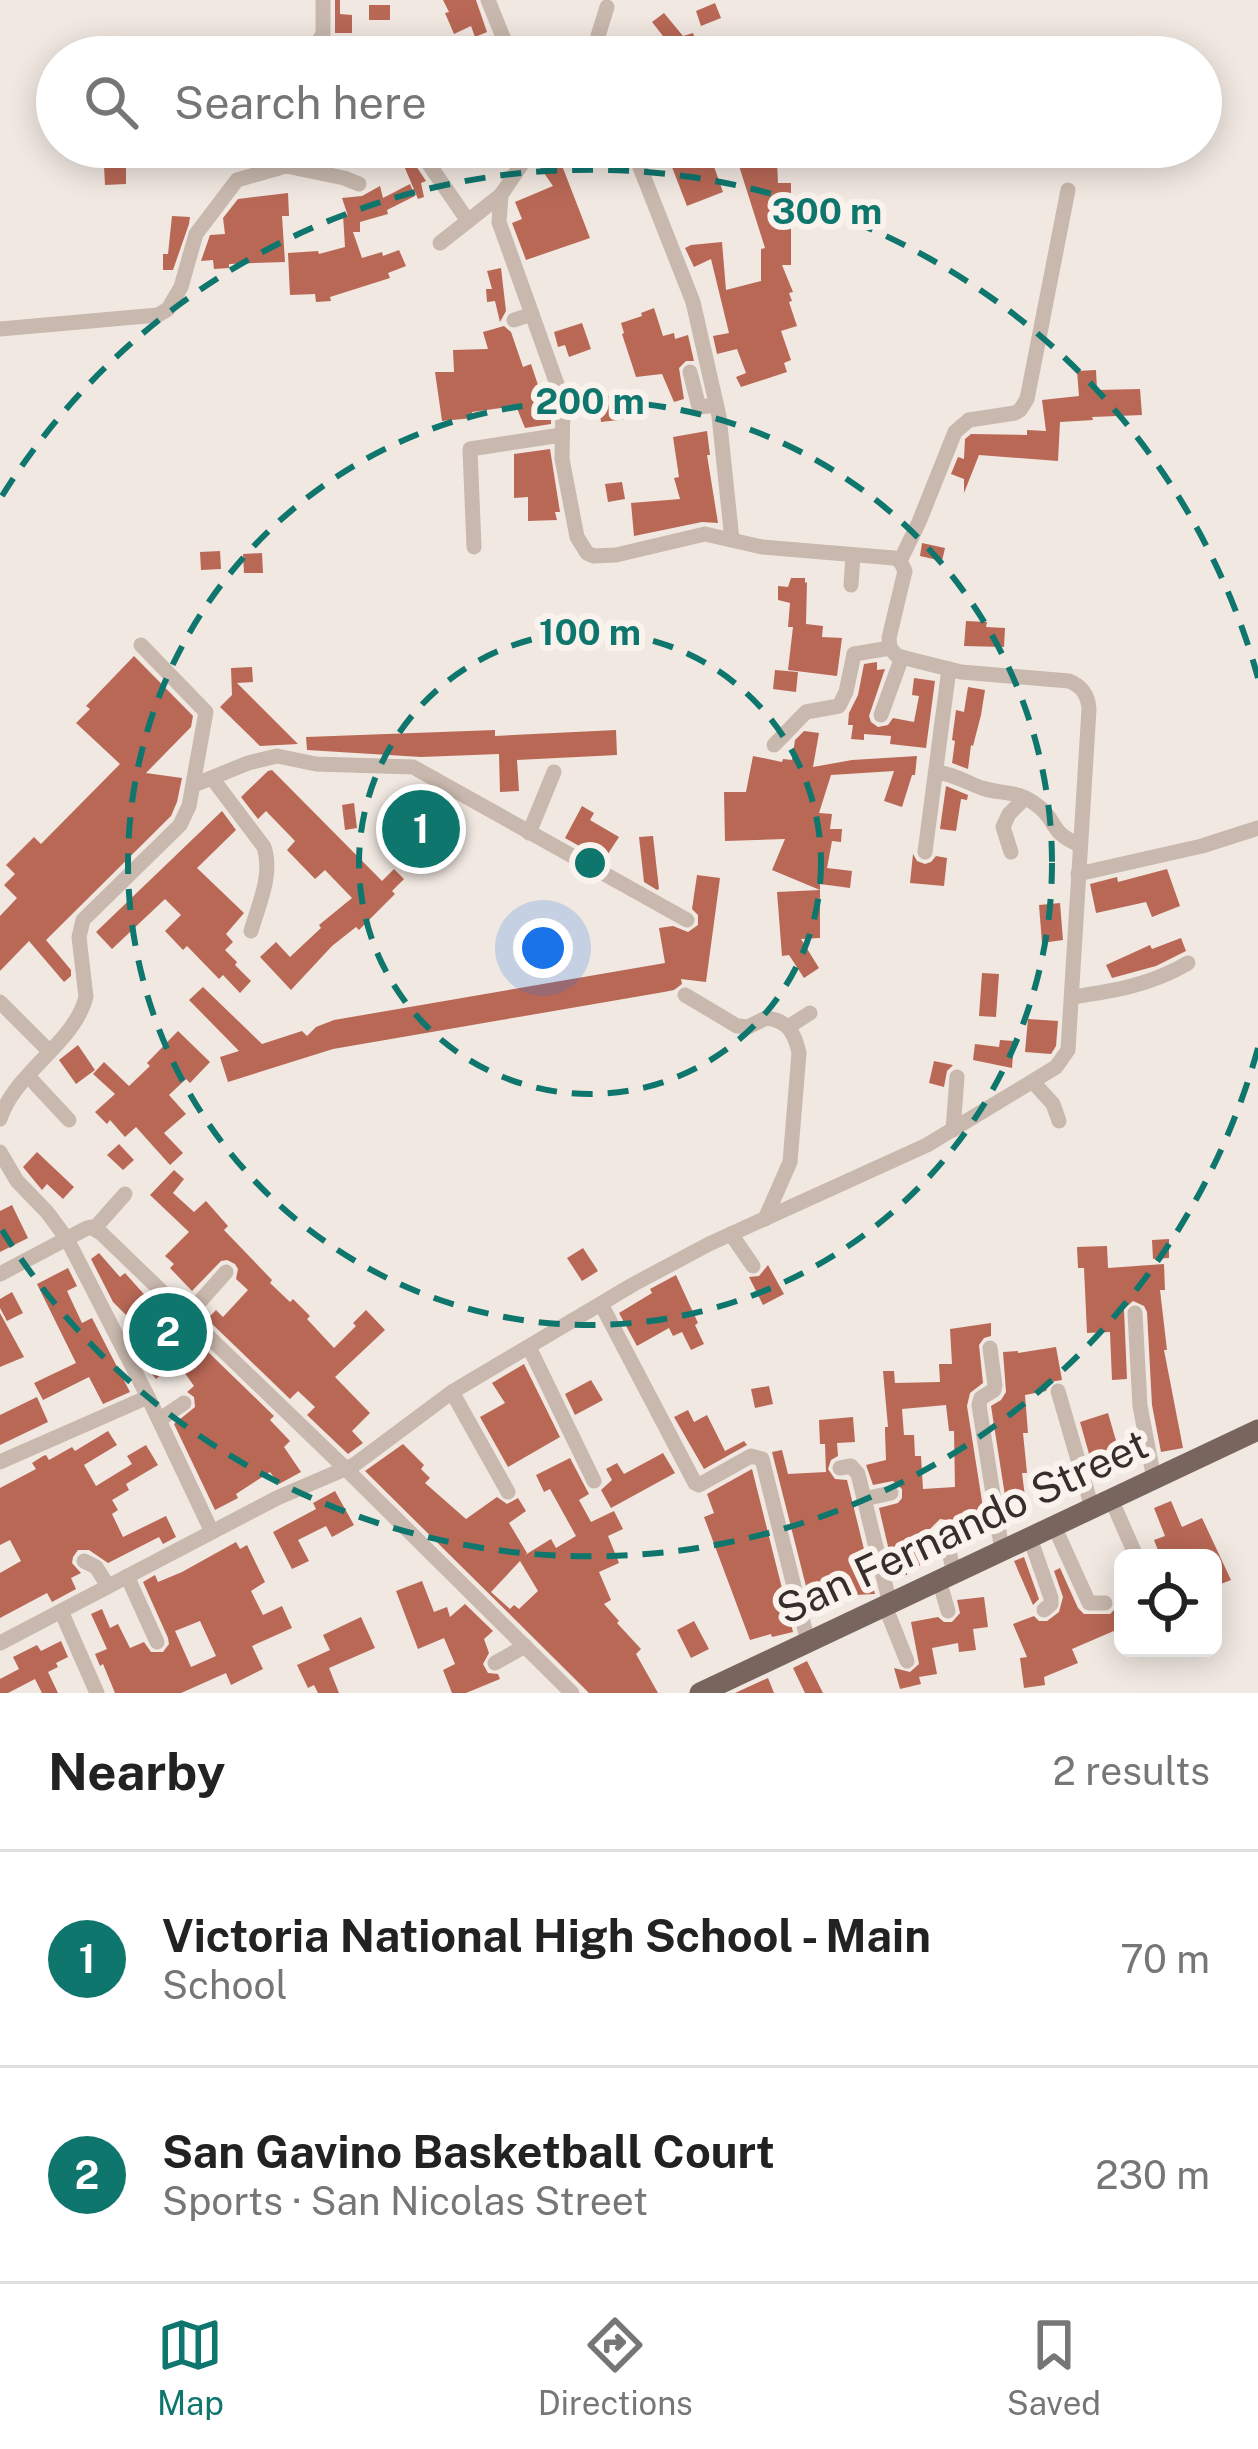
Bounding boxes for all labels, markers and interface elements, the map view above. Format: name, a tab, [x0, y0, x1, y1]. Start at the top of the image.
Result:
search box	[36, 36, 1222, 168]
icon: search	[78, 69, 144, 135]
text: Search here	[174, 76, 427, 129]
text: 300 m	[772, 190, 882, 232]
text: 200 m	[535, 380, 645, 422]
text: 100 m	[539, 611, 641, 653]
pin: 1	[382, 784, 460, 874]
centre of rings	[569, 842, 611, 884]
your location	[513, 918, 573, 978]
pin: 2	[129, 1287, 207, 1377]
street label: San Fernando Street	[769, 1419, 1155, 1633]
map controls	[1114, 1549, 1222, 1657]
button: locate	[1114, 1549, 1222, 1657]
text: Nearby	[48, 1742, 225, 1801]
text: 2 results	[1053, 1748, 1210, 1794]
text: Victoria National High School - Main	[162, 1909, 931, 1962]
text: 1	[79, 1936, 95, 1982]
text: 70 m	[1120, 1936, 1210, 1982]
text: School	[162, 1962, 287, 2008]
text: San Gavino Basketball Court	[162, 2125, 775, 2178]
text: 2	[75, 2152, 99, 2198]
text: 230 m	[1095, 2152, 1210, 2198]
text: Sports · San Nicolas Street	[162, 2178, 648, 2224]
tab: Map	[157, 2312, 224, 2422]
tab: Directions	[538, 2312, 693, 2422]
tab: Saved	[1007, 2312, 1101, 2422]

